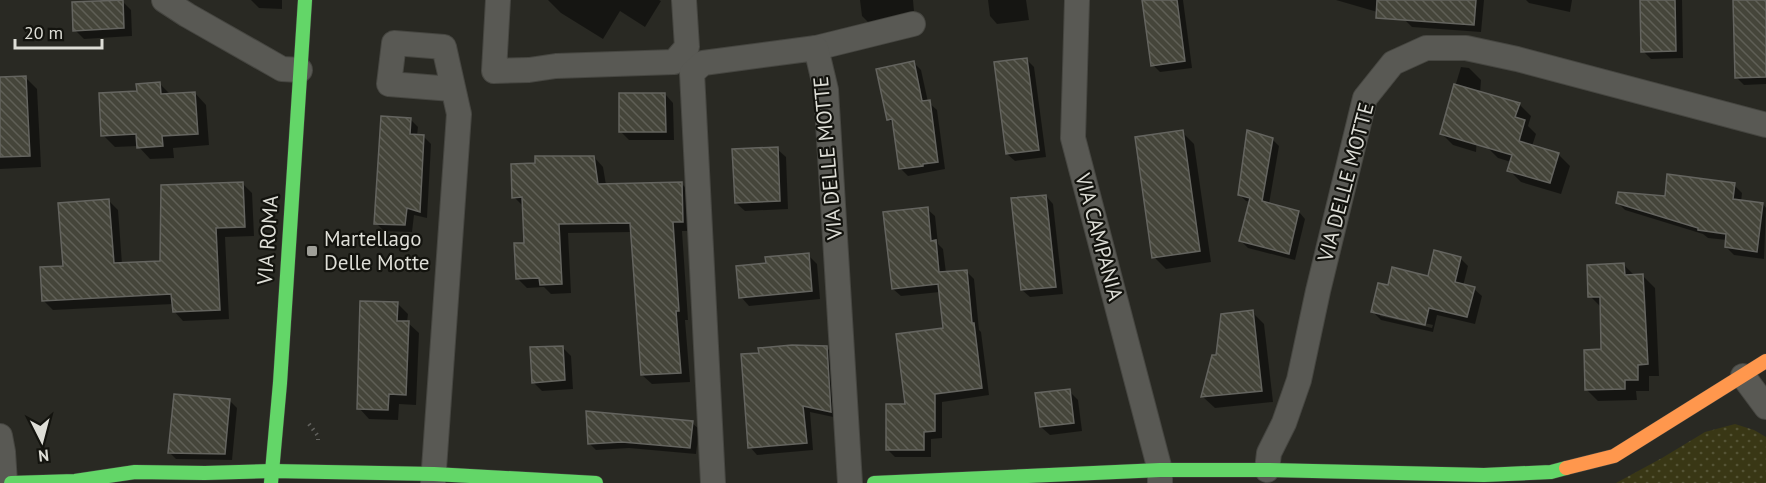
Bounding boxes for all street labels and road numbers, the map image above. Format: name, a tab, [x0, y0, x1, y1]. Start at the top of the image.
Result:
street label: VIA DELLE MOTTE	[807, 75, 848, 242]
street label: VIA DELLE MOTTE	[1311, 99, 1380, 265]
street label: VIA CAMPANIA	[1069, 169, 1130, 304]
street label: VIA ROMA	[251, 193, 284, 287]

